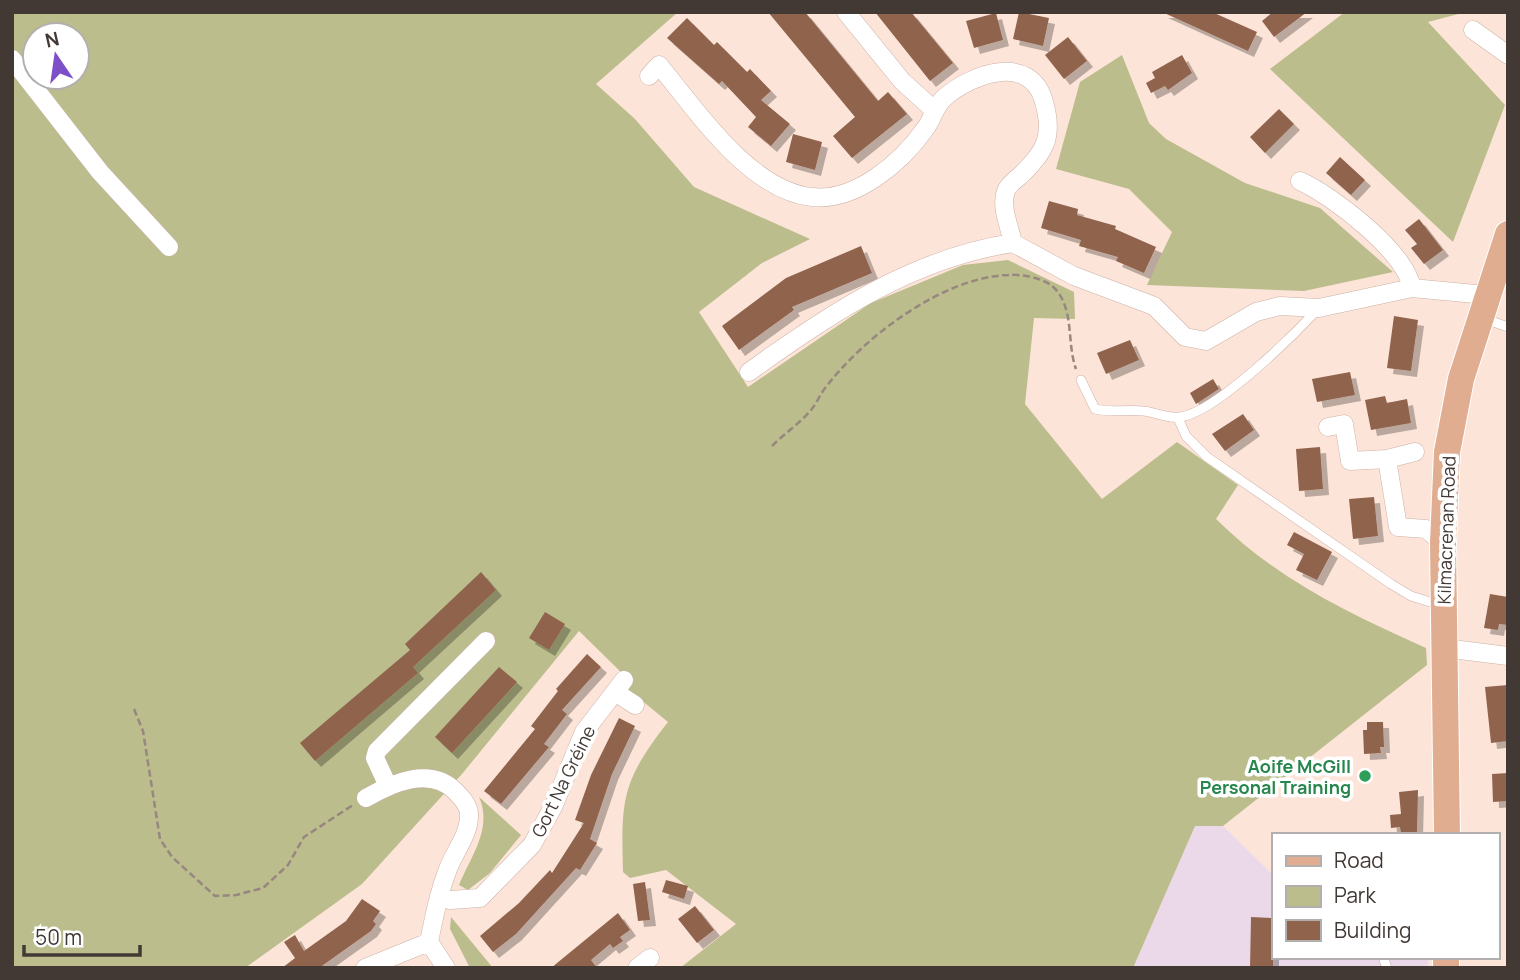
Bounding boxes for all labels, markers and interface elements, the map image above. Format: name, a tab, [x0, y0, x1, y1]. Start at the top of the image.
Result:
north arrow	[21, 21, 91, 91]
text: N	[43, 25, 62, 54]
street label: Kilmacrenan Road	[1431, 455, 1461, 605]
street label: Gort Na Gréine	[526, 721, 600, 841]
place label: Aoife McGill Personal Training	[1200, 754, 1351, 799]
marker: Aoife McGill Personal Training	[1357, 768, 1373, 784]
legend	[1272, 833, 1499, 959]
text: Road	[1334, 846, 1384, 874]
text: Park	[1334, 881, 1376, 909]
scale bar	[24, 914, 140, 958]
text: Building	[1334, 916, 1411, 944]
text: 50 m	[35, 923, 82, 951]

